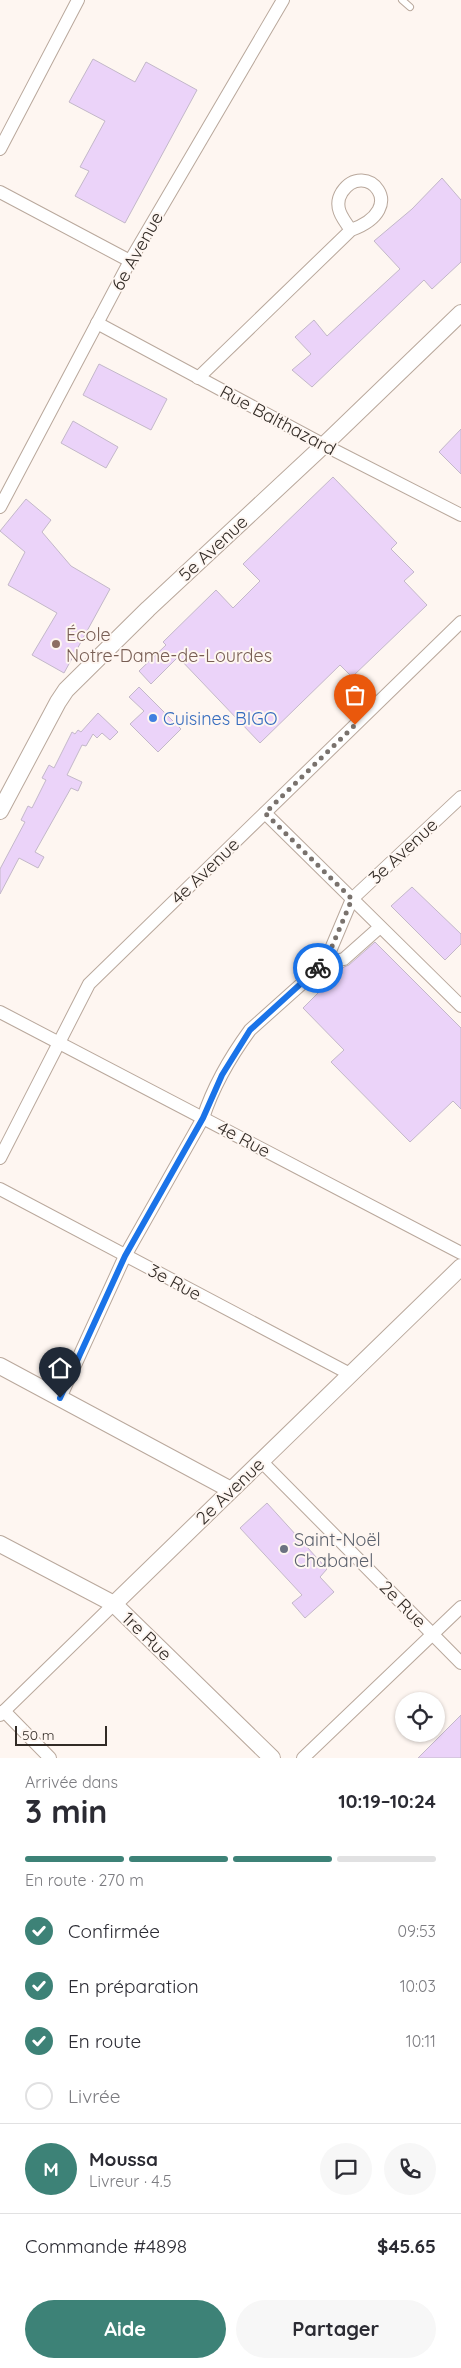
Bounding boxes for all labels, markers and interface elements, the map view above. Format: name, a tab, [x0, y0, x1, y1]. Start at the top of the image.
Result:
street label: 6e Avenue	[106, 208, 168, 294]
street label: Rue Balthazard	[216, 380, 340, 460]
street label: 5e Avenue	[174, 510, 252, 586]
place label: École Notre-Dame-de-Lourdes	[66, 623, 272, 667]
marker: École Notre-Dame-de-Lourdes	[50, 638, 62, 650]
pin	[334, 674, 376, 725]
icon: bag	[341, 681, 369, 709]
place label: Cuisines BIGO	[163, 707, 278, 730]
marker: Cuisines BIGO	[147, 712, 159, 724]
street label: 3e Avenue	[364, 813, 442, 889]
street label: 4e Avenue	[166, 833, 244, 909]
courier	[293, 943, 343, 993]
icon: bike	[304, 954, 332, 982]
street label: 4e Rue	[213, 1115, 275, 1163]
street label: 3e Rue	[145, 1259, 205, 1305]
pin	[39, 1347, 81, 1398]
icon: home	[46, 1354, 74, 1382]
street label: 2e Avenue	[191, 1453, 269, 1529]
place label: Saint-Noël Chabanel	[294, 1528, 381, 1572]
marker: Saint-Noël Chabanel	[278, 1543, 290, 1555]
street label: 2e Rue	[375, 1576, 431, 1632]
street label: 1re Rue	[117, 1607, 177, 1665]
map controls	[395, 1692, 445, 1742]
button: locate	[395, 1692, 445, 1742]
scale bar	[15, 1723, 108, 1746]
text: 50 m	[22, 1726, 55, 1744]
text: Arrivée dans	[25, 1772, 118, 1792]
text: 10:19–10:24	[338, 1789, 436, 1813]
text: 3 min	[25, 1791, 107, 1831]
text: En route · 270 m	[25, 1870, 144, 1890]
icon: check	[25, 1917, 53, 1945]
text: Confirmée	[68, 1919, 160, 1943]
text: 09:53	[397, 1921, 436, 1941]
icon: check	[25, 1972, 53, 2000]
text: En préparation	[68, 1974, 199, 1998]
text: 10:03	[400, 1976, 436, 1996]
icon: check	[25, 2027, 53, 2055]
text: En route	[68, 2029, 141, 2053]
text: 10:11	[406, 2031, 436, 2051]
text: Livrée	[68, 2084, 121, 2108]
button: chat	[320, 2143, 372, 2195]
button: phone	[384, 2143, 436, 2195]
text: Moussa	[89, 2147, 158, 2171]
text: M	[43, 2157, 59, 2181]
text: Livreur · 4.5	[89, 2171, 171, 2191]
text: Commande #4898	[25, 2234, 187, 2258]
text: $45.65	[377, 2234, 436, 2258]
button: Aide	[25, 2300, 226, 2358]
button: Partager	[236, 2300, 436, 2358]

